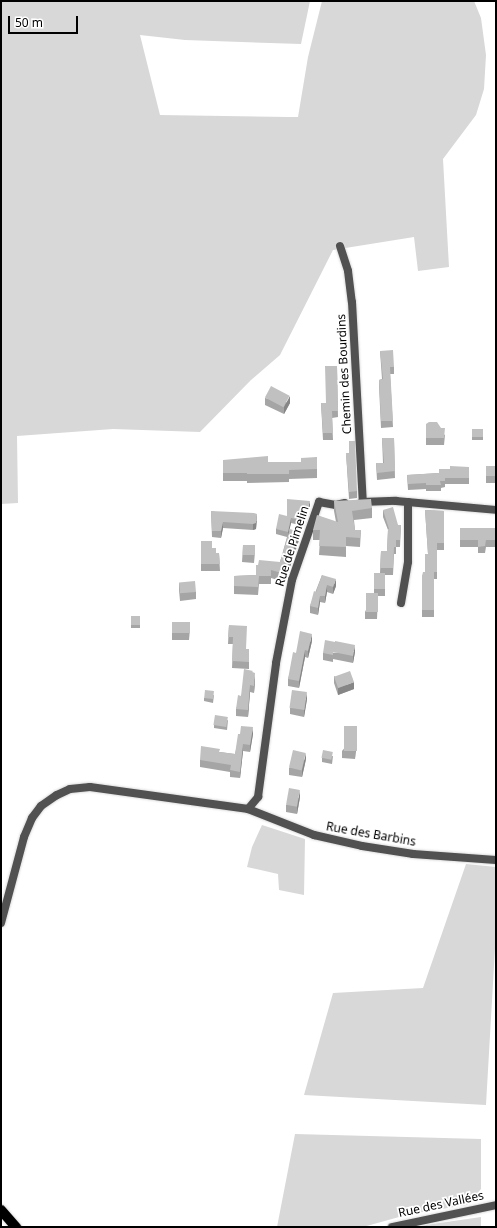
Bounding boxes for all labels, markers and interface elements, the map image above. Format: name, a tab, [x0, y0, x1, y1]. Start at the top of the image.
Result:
scale bar	[10, 8, 80, 34]
text: 50 m	[15, 14, 43, 31]
street label: Chemin des Bourdins	[334, 313, 354, 435]
street label: Rue de Pimelin	[272, 504, 312, 588]
street label: Rue des Barbins	[325, 819, 417, 849]
street label: Rue des Vallées	[397, 1188, 485, 1220]

